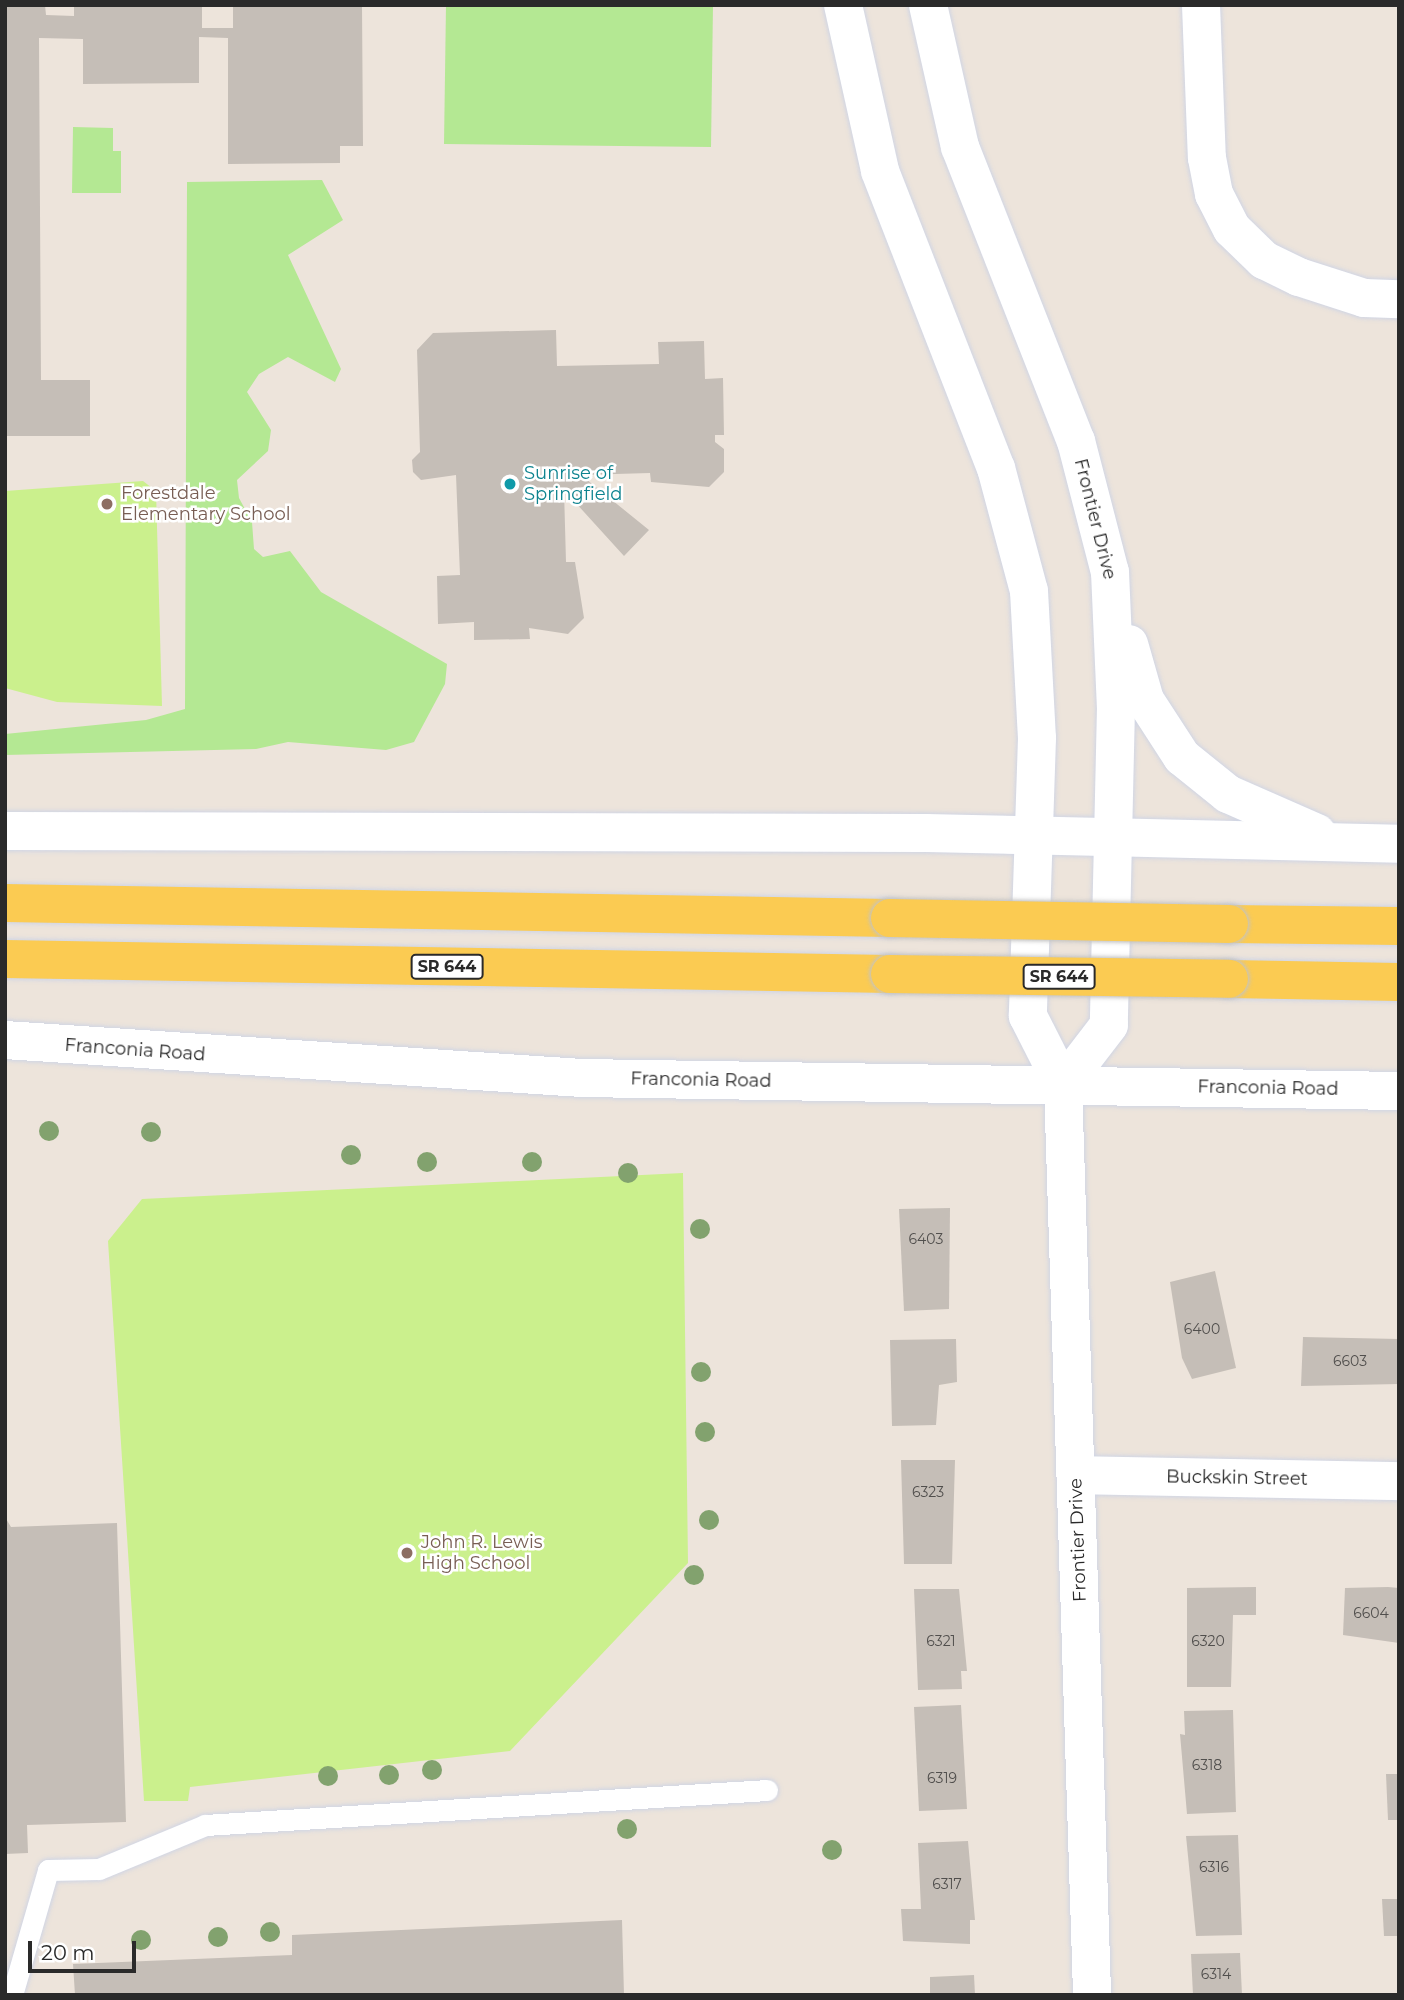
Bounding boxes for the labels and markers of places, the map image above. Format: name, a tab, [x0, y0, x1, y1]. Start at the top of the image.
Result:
place label: Sunrise of Springfield	[524, 463, 623, 505]
marker: Sunrise of Springfield	[502, 476, 518, 492]
place label: Forestdale Elementary School	[121, 483, 291, 526]
marker: Forestdale Elementary School	[99, 496, 115, 512]
place label: John R. Lewis High School	[421, 1532, 543, 1574]
marker: John R. Lewis High School	[399, 1545, 415, 1561]

